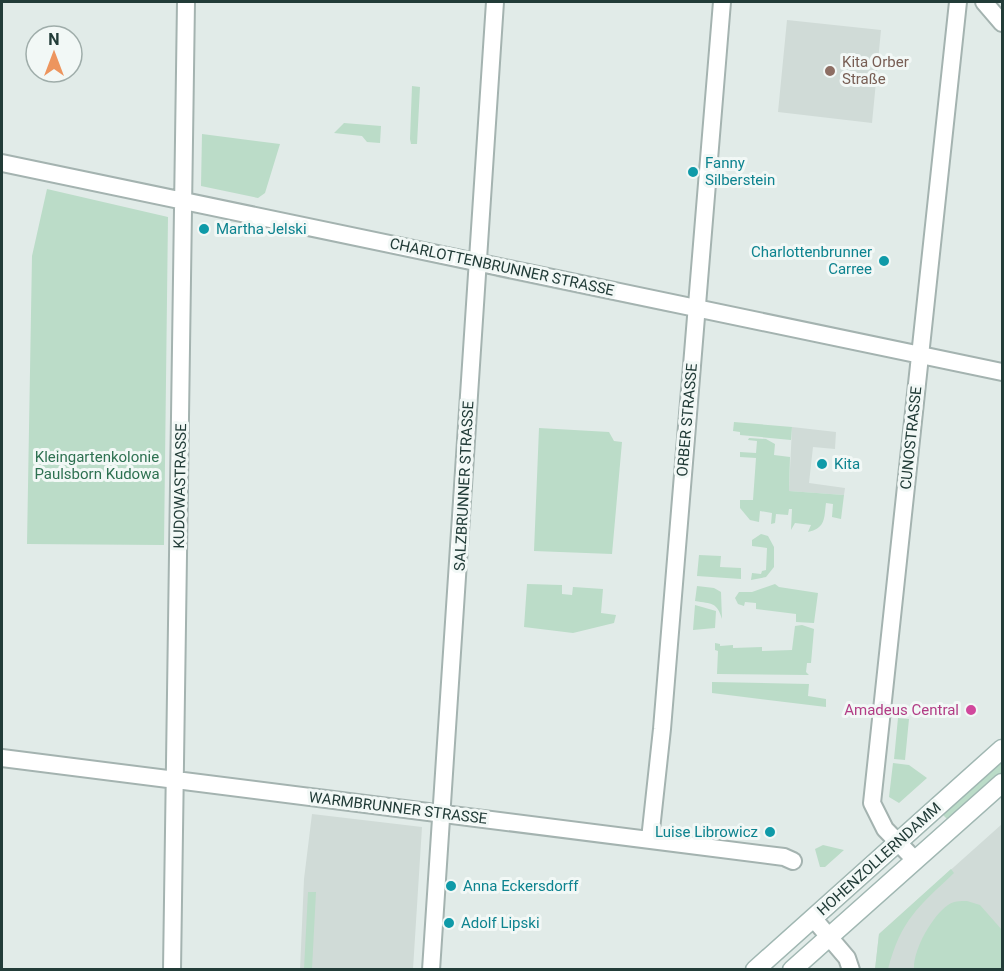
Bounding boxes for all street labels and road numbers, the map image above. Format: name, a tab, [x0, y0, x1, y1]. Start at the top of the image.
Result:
street label: CHARLOTTENBRUNNER STRASSE	[388, 234, 616, 300]
street label: ORBER STRASSE	[673, 362, 701, 477]
street label: CUNOSTRASSE	[897, 385, 925, 491]
street label: SALZBRUNNER STRASSE	[451, 400, 477, 571]
street label: KUDOWASTRASSE	[170, 423, 190, 549]
street label: WARMBRUNNER STRASSE	[308, 788, 489, 828]
street label: HOHENZOLLERNDAMM	[813, 799, 945, 919]

